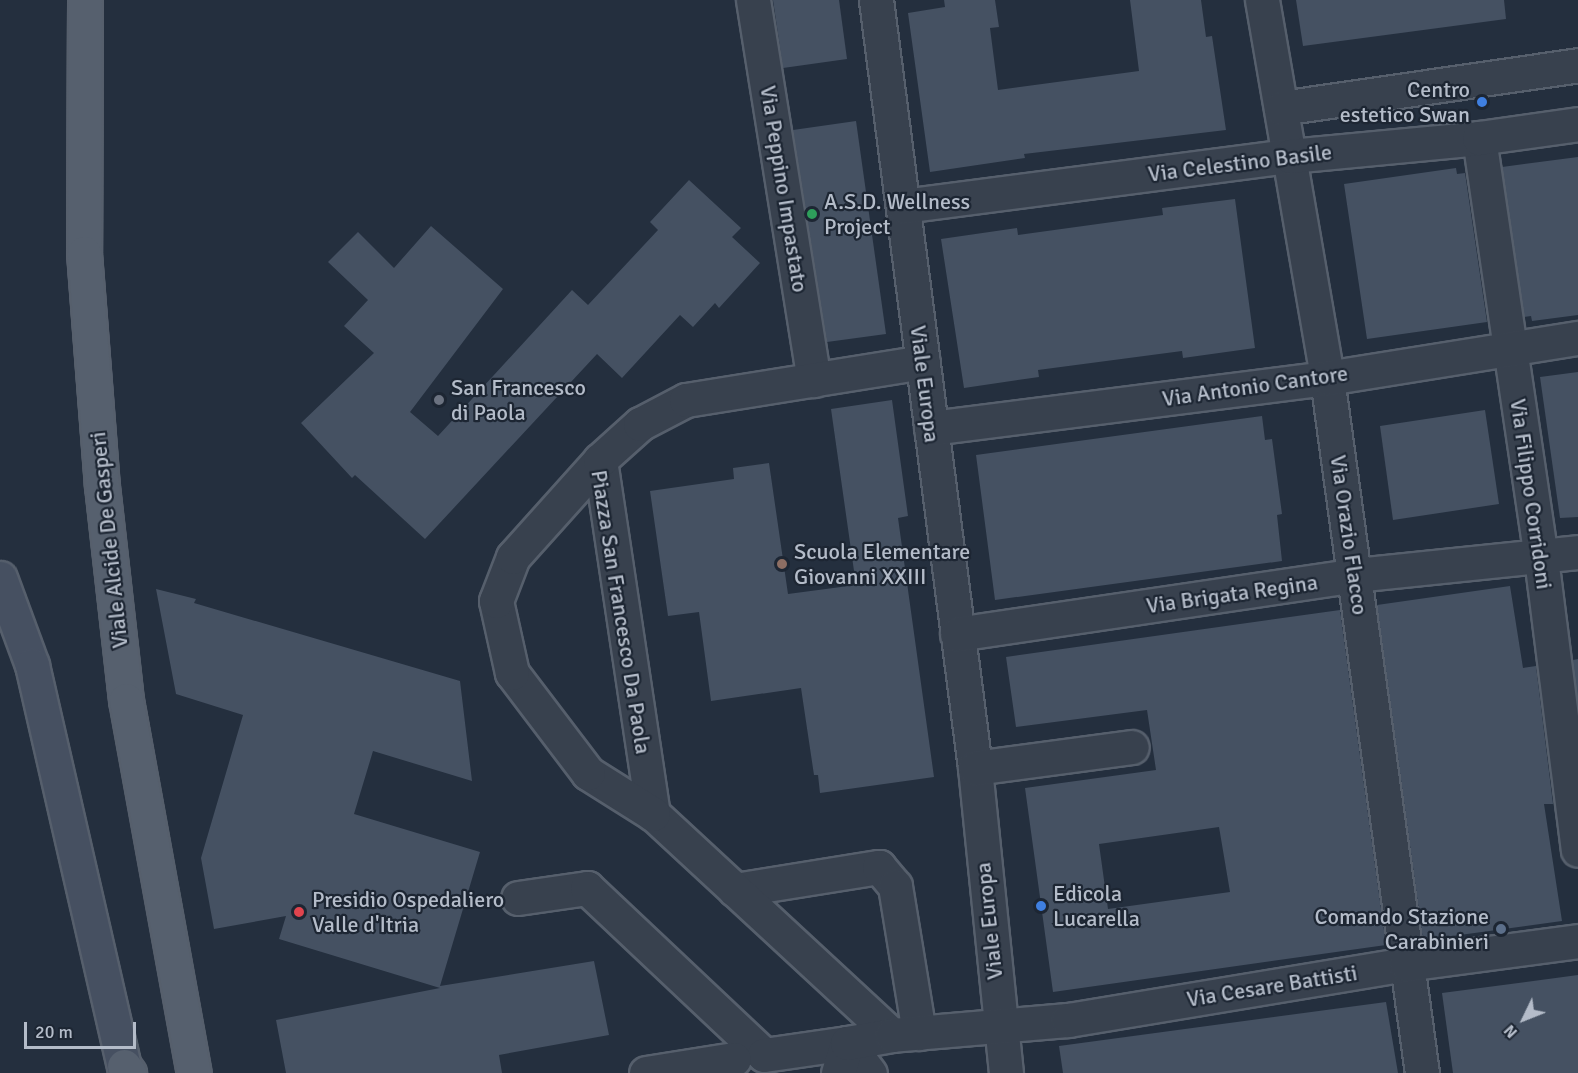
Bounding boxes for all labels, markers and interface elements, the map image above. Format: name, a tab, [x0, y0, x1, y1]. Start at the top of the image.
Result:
place label: Centro estetico Swan	[1340, 76, 1470, 128]
street label: Via Peppino Impastato	[755, 84, 813, 294]
marker: Centro estetico Swan	[1475, 95, 1489, 109]
street label: Via Celestino Basile	[1147, 139, 1333, 187]
place label: A.S.D. Wellness Project	[824, 188, 970, 240]
marker: A.S.D. Wellness Project	[805, 207, 819, 221]
street label: Viale Europa	[905, 324, 945, 444]
street label: Via Antonio Cantore	[1160, 360, 1350, 412]
place label: San Francesco di Paola	[451, 374, 586, 426]
marker: San Francesco di Paola	[432, 393, 446, 407]
street label: Via Filippo Corridoni	[1505, 397, 1557, 591]
street label: Viale Alcide De Gasperi	[85, 430, 133, 650]
street label: Via Orazio Flacco	[1325, 453, 1373, 617]
street label: Piazza San Francesco Da Paola	[586, 468, 656, 756]
place label: Scuola Elementare Giovanni XXIII	[794, 538, 970, 590]
marker: Scuola Elementare Giovanni XXIII	[775, 557, 789, 571]
street label: Via Brigata Regina	[1145, 569, 1319, 619]
street label: Viale Europa	[970, 861, 1008, 981]
place label: Edicola Lucarella	[1053, 880, 1140, 932]
place label: Presidio Ospedaliero Valle d'Itria	[312, 886, 504, 938]
marker: Edicola Lucarella	[1034, 899, 1048, 913]
marker: Presidio Ospedaliero Valle d'Itria	[290, 903, 308, 921]
place label: Comando Stazione Carabinieri	[1314, 903, 1489, 954]
marker: Comando Stazione Carabinieri	[1494, 922, 1508, 936]
street label: Via Cesare Battisti	[1185, 959, 1359, 1013]
north arrow	[1494, 989, 1554, 1049]
scale bar	[27, 1010, 140, 1048]
text: N	[1500, 1020, 1522, 1042]
text: 20 m	[35, 1021, 73, 1043]

